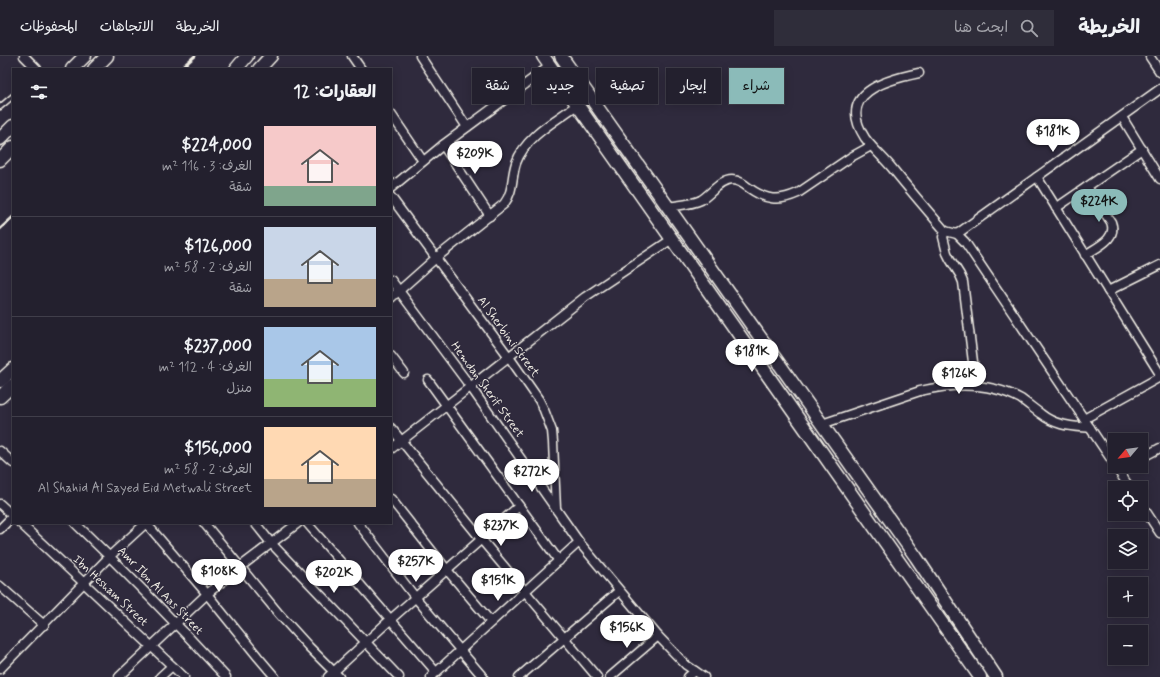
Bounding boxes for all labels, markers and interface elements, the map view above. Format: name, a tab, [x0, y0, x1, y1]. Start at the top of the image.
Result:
search box	[774, 10, 1054, 46]
text: الخريطة	[1078, 15, 1140, 40]
icon: search	[1018, 17, 1040, 39]
text: المحفوظات	[20, 18, 78, 36]
text: الاتجاهات	[100, 18, 154, 36]
text: الخريطة	[176, 18, 219, 36]
text: ابحث هنا	[954, 18, 1008, 38]
chip: شقة	[472, 68, 524, 104]
chip: جديد	[532, 68, 588, 104]
chip: تصفية	[596, 68, 658, 104]
chip: إيجار	[666, 68, 721, 104]
chip: شراء	[729, 68, 784, 104]
icon: filters	[28, 81, 50, 103]
text: العقارات: 12	[293, 81, 376, 103]
pin: $181K	[1025, 119, 1081, 153]
text: $181K	[1036, 123, 1070, 140]
text: $224,000	[182, 134, 252, 156]
pin: $209K	[447, 141, 503, 175]
icon: home	[296, 142, 344, 190]
text: $209K	[456, 145, 494, 162]
text: الغرف: 3 · 116 m²	[162, 158, 252, 175]
text: شقة	[229, 179, 252, 196]
pin: $224K	[1071, 189, 1127, 223]
text: $224K	[1080, 193, 1118, 210]
text: $126,000	[184, 235, 252, 257]
icon: home	[296, 243, 344, 291]
text: الغرف: 2 · 58 m²	[164, 259, 252, 276]
text: شقة	[229, 280, 252, 297]
street label: Al Sherbini Street	[473, 293, 543, 381]
text: $237,000	[184, 335, 252, 357]
street label: Hemdan Sherif Street	[447, 339, 527, 441]
pin: $181K	[724, 339, 780, 373]
icon: home	[296, 343, 344, 391]
text: $181K	[735, 343, 769, 360]
text: الغرف: 4 · 112 m²	[159, 359, 252, 376]
pin: $126K	[931, 361, 987, 395]
text: $126K	[941, 365, 977, 382]
text: منزل	[226, 380, 252, 397]
north arrow	[1108, 433, 1148, 473]
map controls	[1108, 433, 1148, 665]
text: $156,000	[184, 437, 252, 459]
icon: home	[296, 443, 344, 491]
pin: $272K	[504, 459, 560, 493]
text: الغرف: 2 · 58 m²	[164, 461, 252, 478]
text: $272K	[513, 463, 551, 480]
text: Al Shahid Al Sayed Eid Metwali Street	[38, 480, 252, 497]
button: locate	[1108, 481, 1148, 521]
pin: $237K	[473, 513, 529, 547]
text: $237K	[483, 517, 519, 534]
button: layers	[1108, 529, 1148, 569]
street label: Amr Ibn Al Aas Street	[114, 543, 207, 639]
pin: $257K	[388, 549, 444, 583]
street label: Ibn Hesham Street	[69, 552, 151, 630]
text: $257K	[397, 553, 435, 570]
pin: $108K	[191, 559, 247, 593]
pin: $202K	[306, 560, 362, 594]
text: $108K	[200, 563, 238, 580]
text: $202K	[315, 564, 353, 581]
pin: $151K	[470, 568, 526, 602]
text: $151K	[481, 572, 515, 589]
button: +	[1108, 577, 1148, 617]
pin: $156K	[599, 615, 655, 649]
text: $156K	[609, 619, 645, 636]
button: −	[1108, 625, 1148, 665]

